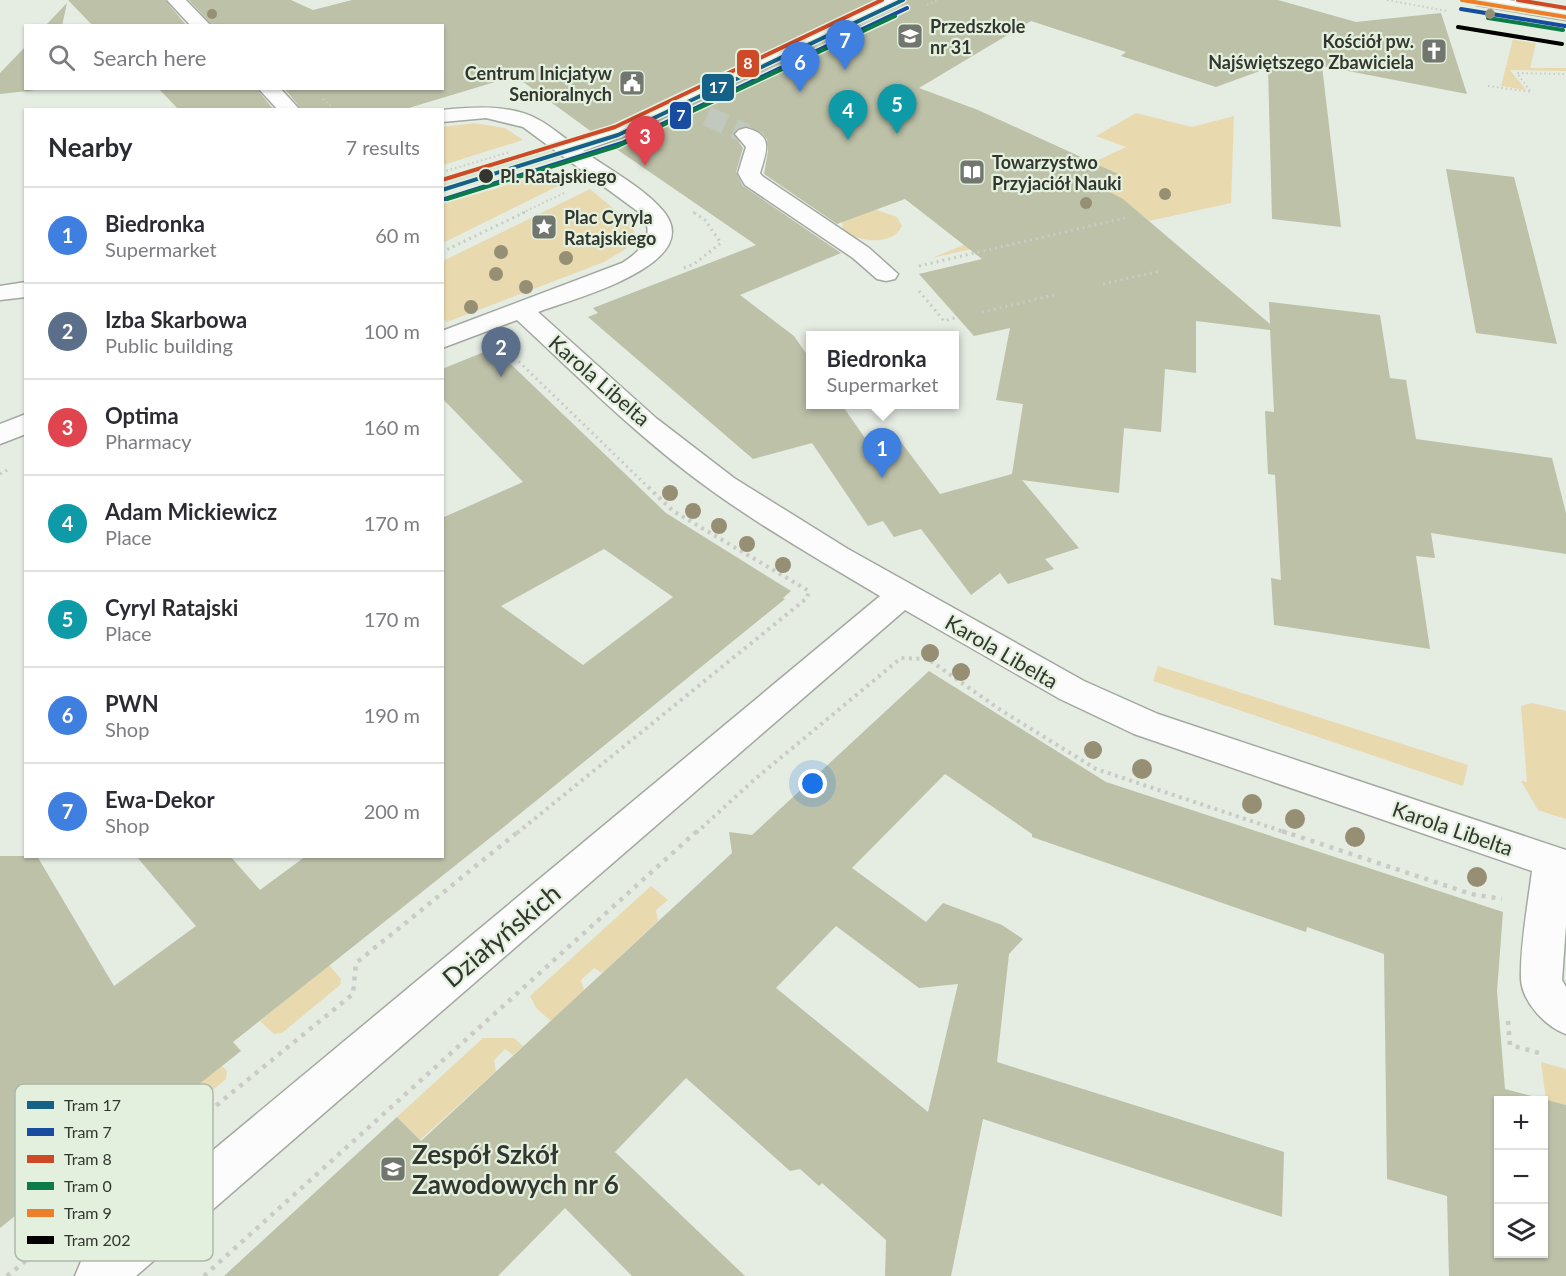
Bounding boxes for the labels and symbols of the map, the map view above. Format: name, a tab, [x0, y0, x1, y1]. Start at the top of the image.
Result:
place label: Przedszkole nr 31	[930, 15, 1026, 58]
pin: 7	[826, 20, 864, 70]
school or university icon: Przedszkole nr 31	[895, 21, 925, 51]
place label: Kościół pw. Najświętszego Zbawiciela	[1208, 30, 1414, 73]
church icon: Kościół pw. Najświętszego Zbawiciela	[1419, 36, 1449, 66]
pin: 6	[780, 42, 820, 92]
line badge: 8	[736, 49, 760, 78]
text: 8	[743, 53, 753, 72]
place label: Centrum Inicjatyw Senioralnych	[465, 62, 613, 105]
public building icon: Centrum Inicjatyw Senioralnych	[617, 68, 647, 98]
line badge: 17	[701, 73, 735, 102]
text: 17	[709, 77, 727, 96]
pin: 5	[878, 84, 916, 134]
pin: 4	[828, 90, 868, 140]
line badge: 7	[669, 101, 692, 130]
text: 7	[676, 105, 686, 124]
pin: 3	[626, 116, 664, 166]
place label: Towarzystwo Przyjaciół Nauki	[992, 151, 1121, 194]
library icon: Towarzystwo Przyjaciół Nauki	[957, 157, 987, 187]
place label: Pl. Ratajskiego	[500, 165, 616, 187]
marker: Pl. Ratajskiego	[477, 167, 495, 185]
place label: Plac Cyryla Ratajskiego	[564, 206, 656, 249]
place icon: Plac Cyryla Ratajskiego	[529, 212, 559, 242]
pin: 2	[482, 328, 520, 377]
street label: Karola Libelta	[544, 329, 656, 431]
pin: 1	[862, 428, 902, 478]
street label: Karola Libelta	[941, 609, 1063, 693]
your location	[798, 769, 827, 798]
street label: Karola Libelta	[1389, 796, 1517, 860]
street label: Działyńskich	[436, 876, 566, 994]
legend	[15, 1084, 213, 1261]
text: Tram 17	[64, 1095, 121, 1114]
text: Tram 7	[64, 1122, 112, 1141]
place label: Zespół Szkół Zawodowych nr 6	[412, 1138, 619, 1200]
text: Tram 8	[64, 1149, 112, 1168]
school or university icon: Zespół Szkół Zawodowych nr 6	[378, 1154, 408, 1184]
text: Tram 0	[64, 1176, 112, 1195]
text: Tram 9	[64, 1203, 112, 1222]
text: Tram 202	[64, 1230, 130, 1249]

